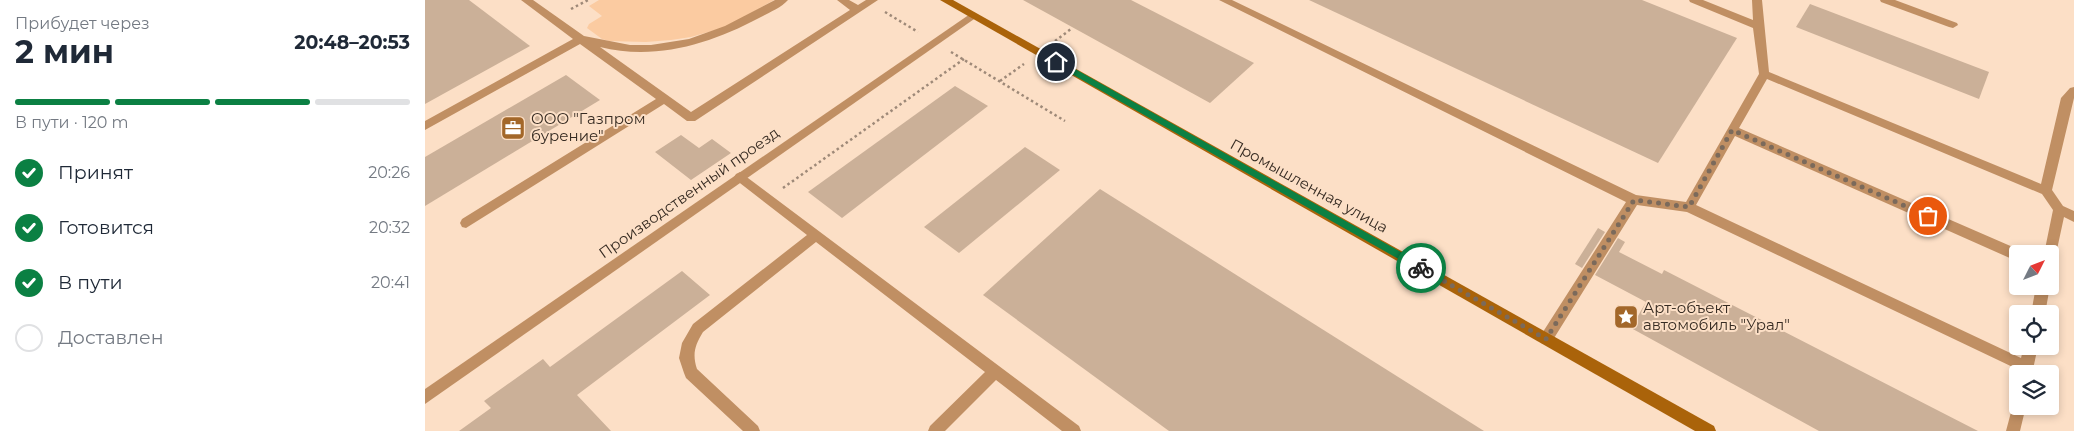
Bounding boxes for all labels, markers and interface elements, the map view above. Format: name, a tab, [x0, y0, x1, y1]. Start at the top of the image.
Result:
text: Прибудет через	[15, 14, 150, 33]
text: 20:48–20:53	[294, 31, 410, 54]
text: 2 мин	[15, 32, 114, 71]
pin	[1035, 41, 1077, 83]
icon: home	[1042, 48, 1070, 76]
place label: ООО "Газпром бурение"	[531, 109, 646, 145]
text: В пути · 120 m	[15, 113, 128, 132]
office icon: ООО "Газпром бурение"	[500, 115, 526, 141]
street label: Производственный проезд	[595, 123, 783, 262]
street label: Промышленная улица	[1227, 134, 1391, 237]
icon: check	[15, 159, 43, 187]
text: Принят	[58, 161, 133, 184]
text: 20:26	[368, 163, 410, 182]
pin	[1907, 195, 1949, 237]
icon: bag	[1914, 202, 1942, 230]
icon: check	[15, 214, 43, 242]
text: Готовится	[58, 216, 154, 239]
text: 20:32	[369, 218, 410, 237]
courier	[1396, 243, 1446, 293]
north arrow	[2009, 245, 2059, 295]
map controls	[2009, 245, 2059, 415]
icon: bike	[1407, 254, 1435, 282]
icon: check	[15, 269, 43, 297]
text: В пути	[58, 271, 123, 294]
text: 20:41	[371, 273, 410, 292]
place label: Арт-объект автомобиль "Урал"	[1643, 298, 1790, 334]
place icon: Арт-объект автомобиль "Урал"	[1613, 304, 1639, 330]
button: locate	[2009, 305, 2059, 355]
text: Доставлен	[58, 326, 164, 349]
button: layers	[2009, 365, 2059, 415]

